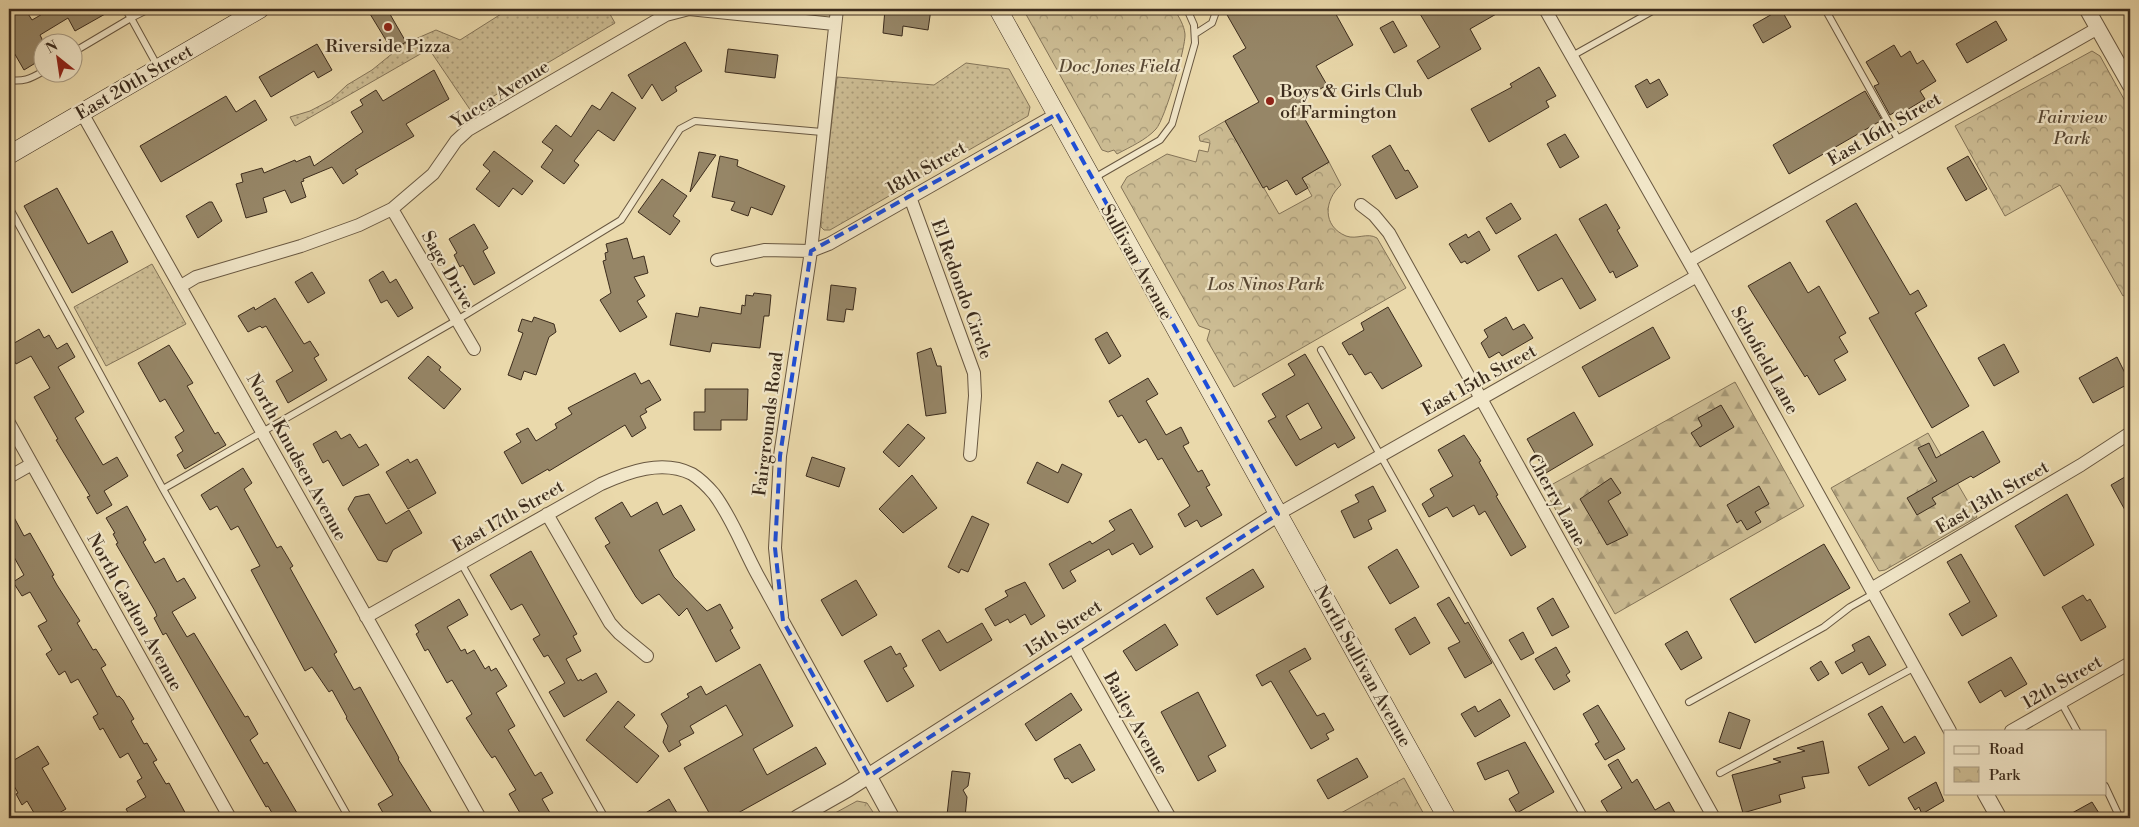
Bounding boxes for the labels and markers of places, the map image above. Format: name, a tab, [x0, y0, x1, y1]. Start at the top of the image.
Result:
marker: Riverside Pizza	[382, 21, 394, 33]
place label: Riverside Pizza	[325, 35, 452, 58]
place label: Boys & Girls Club of Farmington	[1279, 80, 1423, 124]
marker: Boys & Girls Club of Farmington	[1264, 95, 1276, 107]

